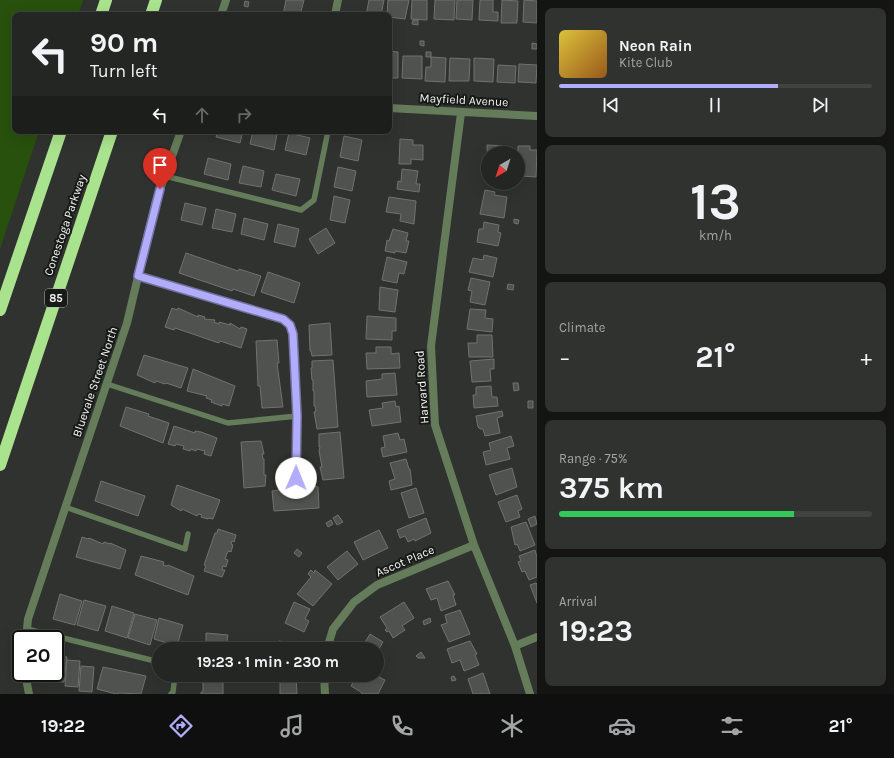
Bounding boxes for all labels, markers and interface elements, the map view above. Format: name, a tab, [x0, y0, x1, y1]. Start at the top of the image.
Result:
text: 90 m	[90, 26, 158, 59]
icon: left	[24, 28, 76, 80]
text: Neon Rain	[619, 37, 692, 55]
text: Kite Club	[619, 55, 673, 70]
text: Turn left	[90, 60, 158, 82]
street label: Mayfield Avenue	[419, 91, 509, 109]
icon: previous	[600, 94, 622, 116]
icon: pause	[704, 94, 726, 116]
icon: next	[809, 94, 831, 116]
icon: left	[149, 104, 171, 126]
icon: ahead	[191, 104, 213, 126]
icon: right	[233, 104, 255, 126]
north arrow	[481, 146, 525, 190]
map controls	[481, 146, 525, 190]
pin	[143, 148, 177, 189]
icon: arrive	[149, 154, 171, 176]
text: 13	[690, 171, 741, 232]
street label: Conestoga Parkway	[41, 172, 89, 277]
text: km/h	[699, 228, 732, 243]
road number: 85	[45, 289, 67, 307]
text: Climate	[559, 320, 605, 335]
street label: Bluevale Street North	[70, 325, 120, 439]
text: 21°	[695, 339, 736, 375]
text: −	[559, 345, 571, 371]
text: +	[860, 345, 872, 371]
street label: Harvard Road	[412, 350, 432, 424]
text: Range · 75%	[559, 451, 627, 466]
position arrow	[275, 457, 317, 499]
text: 375 km	[559, 470, 664, 506]
street label: Ascot Place	[374, 542, 436, 580]
text: Arrival	[559, 594, 597, 609]
text: 19:23	[559, 613, 633, 649]
speed limit sign: 20	[12, 630, 64, 682]
text: 19:23 · 1 min · 230 m	[197, 653, 339, 671]
icon: directions	[167, 712, 195, 740]
icon: music	[278, 712, 306, 740]
icon: phone	[388, 712, 416, 740]
icon: climate	[498, 712, 526, 740]
icon: car	[608, 712, 636, 740]
icon: filters	[718, 712, 746, 740]
text: 19:22	[41, 715, 85, 737]
text: 21°	[829, 715, 853, 737]

